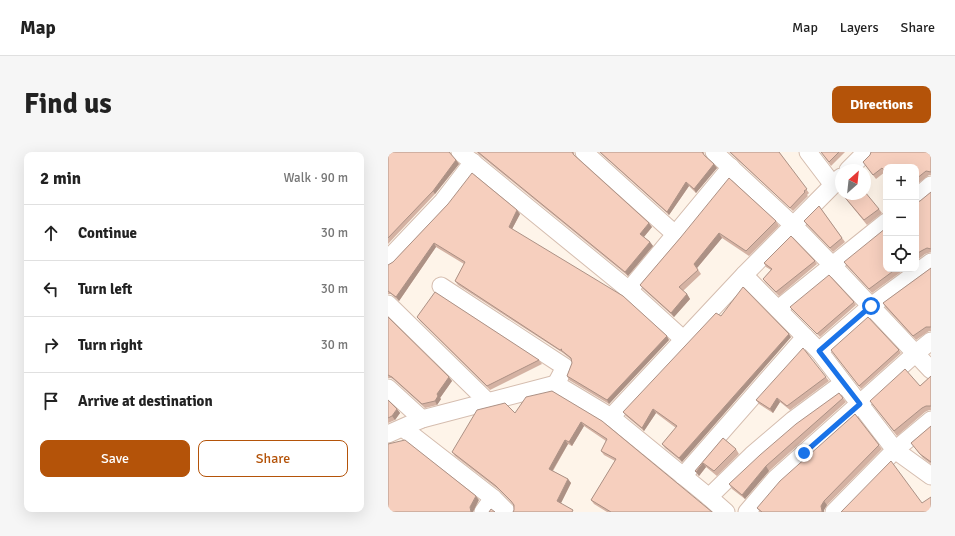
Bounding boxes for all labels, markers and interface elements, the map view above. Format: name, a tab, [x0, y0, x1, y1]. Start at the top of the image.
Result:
text: Map	[20, 16, 56, 40]
text: Map	[792, 19, 818, 36]
text: Layers	[840, 19, 879, 36]
text: Share	[901, 19, 935, 36]
button: Directions	[832, 86, 931, 123]
text: Find us	[24, 87, 112, 121]
north arrow	[835, 164, 871, 200]
map controls	[883, 164, 919, 272]
button: +	[883, 164, 919, 200]
text: 2 min	[40, 168, 81, 189]
text: Walk · 90 m	[284, 170, 348, 186]
button: −	[883, 200, 919, 236]
icon: ahead	[40, 222, 62, 244]
text: Continue	[78, 224, 137, 242]
text: 30 m	[321, 225, 348, 241]
button: locate	[883, 236, 919, 272]
icon: left	[40, 278, 62, 300]
text: Turn left	[78, 280, 132, 298]
text: 30 m	[321, 281, 348, 297]
route start	[862, 297, 880, 315]
icon: right	[40, 334, 62, 356]
text: Turn right	[78, 336, 143, 354]
text: 30 m	[321, 337, 348, 353]
icon: arrive	[40, 390, 62, 412]
text: Arrive at destination	[78, 392, 213, 410]
button: Save	[40, 440, 190, 477]
button: Share	[198, 440, 348, 477]
route end	[795, 444, 813, 462]

